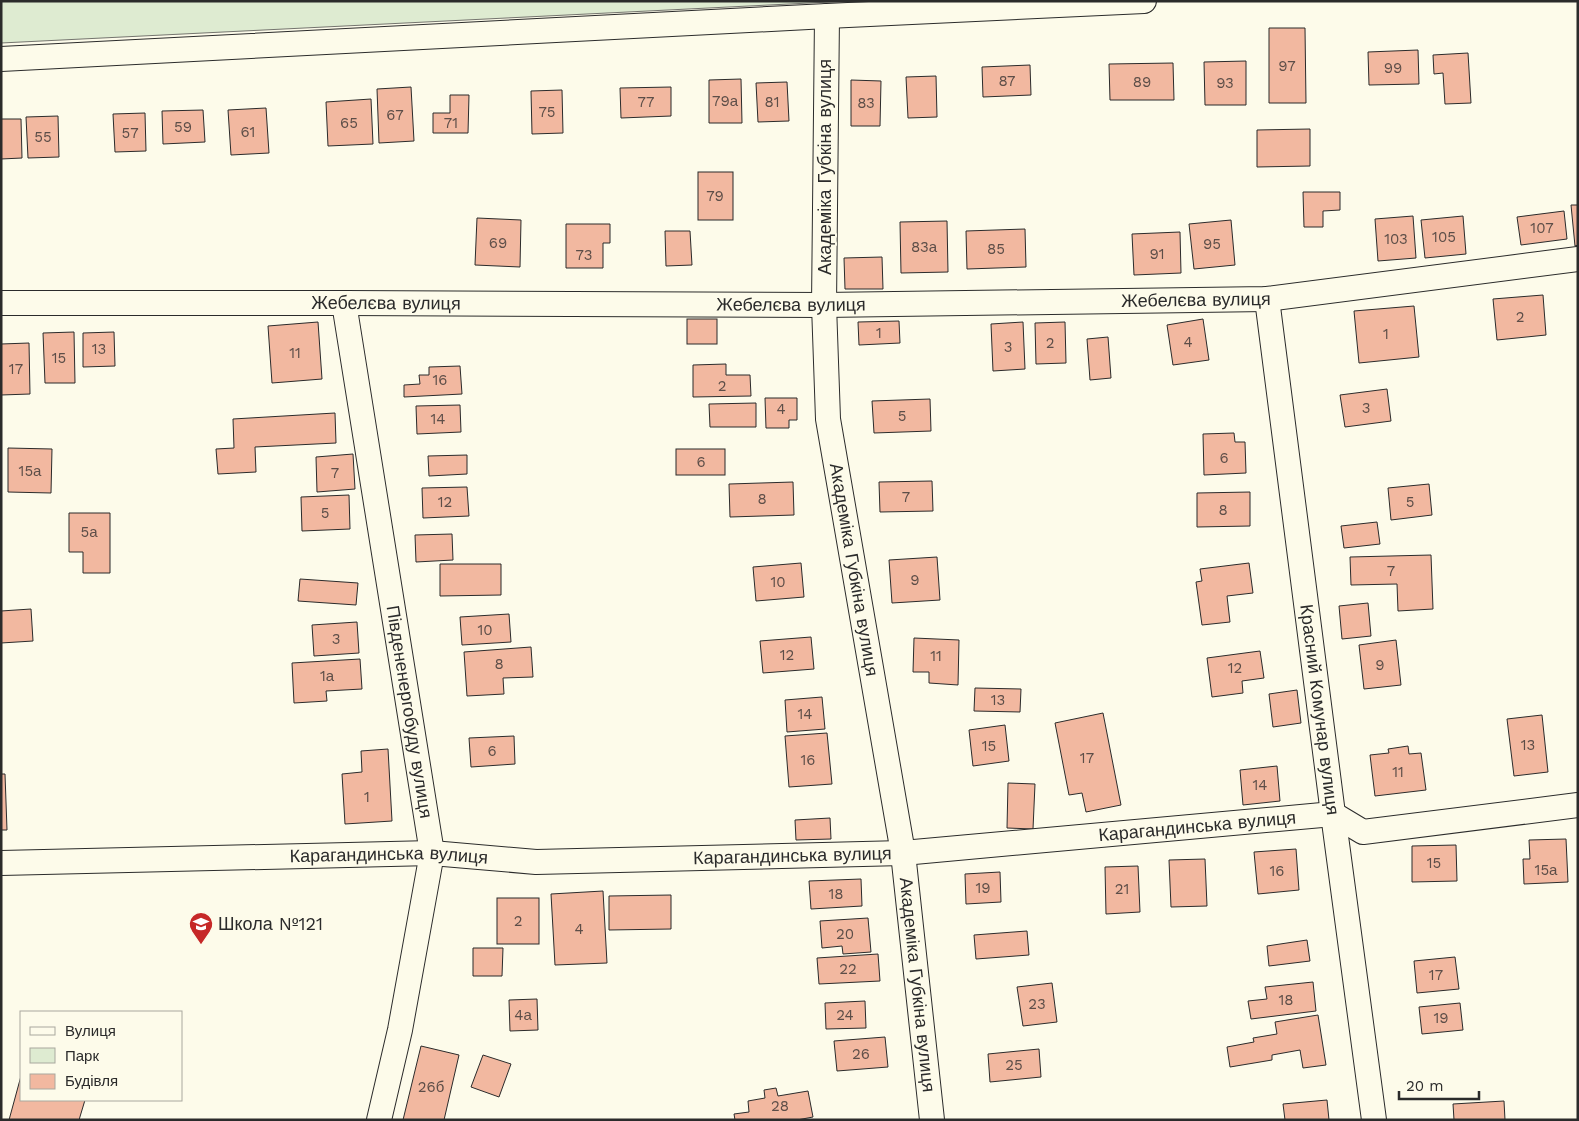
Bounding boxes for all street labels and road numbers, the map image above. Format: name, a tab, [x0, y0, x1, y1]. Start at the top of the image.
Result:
street label: Академіка Губкіна вулиця	[814, 59, 835, 275]
street label: Жебелєва вулиця	[1121, 288, 1271, 311]
street label: Жебелєва вулиця	[311, 292, 461, 313]
street label: Жебелєва вулиця	[716, 293, 866, 315]
street label: Академіка Губкіна вулиця	[826, 461, 883, 678]
street label: Красний Комунар вулиця	[1296, 603, 1344, 816]
street label: Південенергобуду вулиця	[383, 604, 437, 820]
street label: Карагандинська вулиця	[1097, 806, 1297, 845]
street label: Карагандинська вулиця	[289, 842, 489, 868]
street label: Карагандинська вулиця	[693, 842, 892, 868]
street label: Академіка Губкіна вулиця	[896, 876, 940, 1093]

